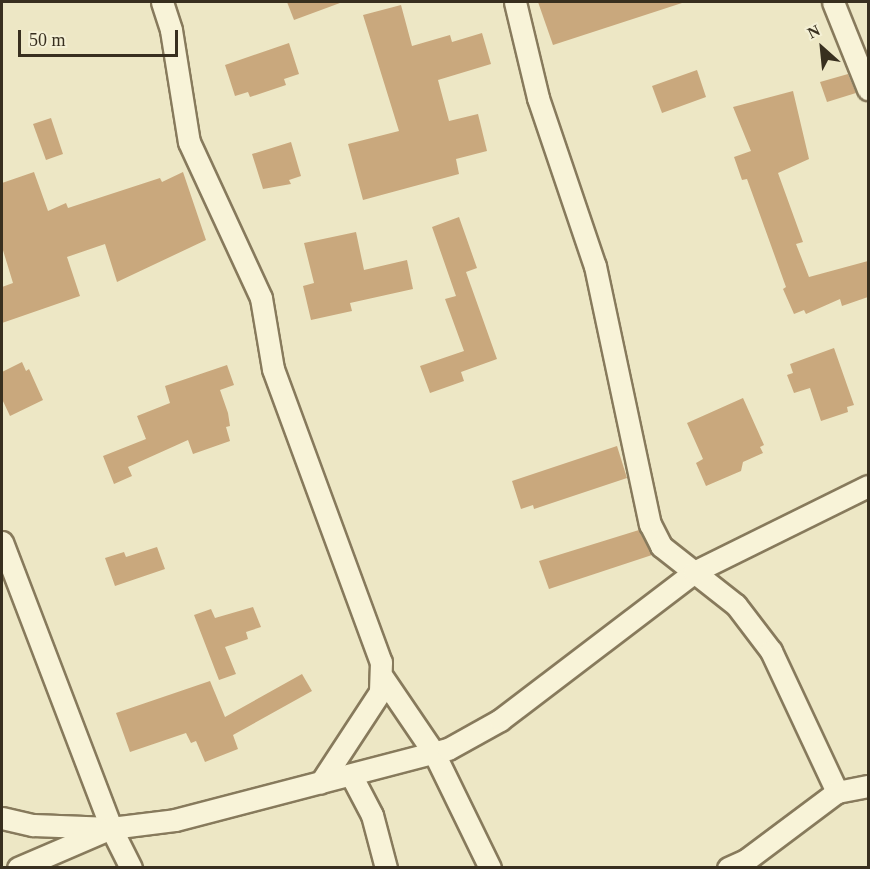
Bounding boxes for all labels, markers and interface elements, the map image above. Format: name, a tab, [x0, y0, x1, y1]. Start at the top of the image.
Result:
scale bar	[21, 18, 182, 56]
north arrow	[792, 18, 852, 78]
text: N	[805, 21, 823, 42]
text: 50 m	[29, 30, 66, 50]

